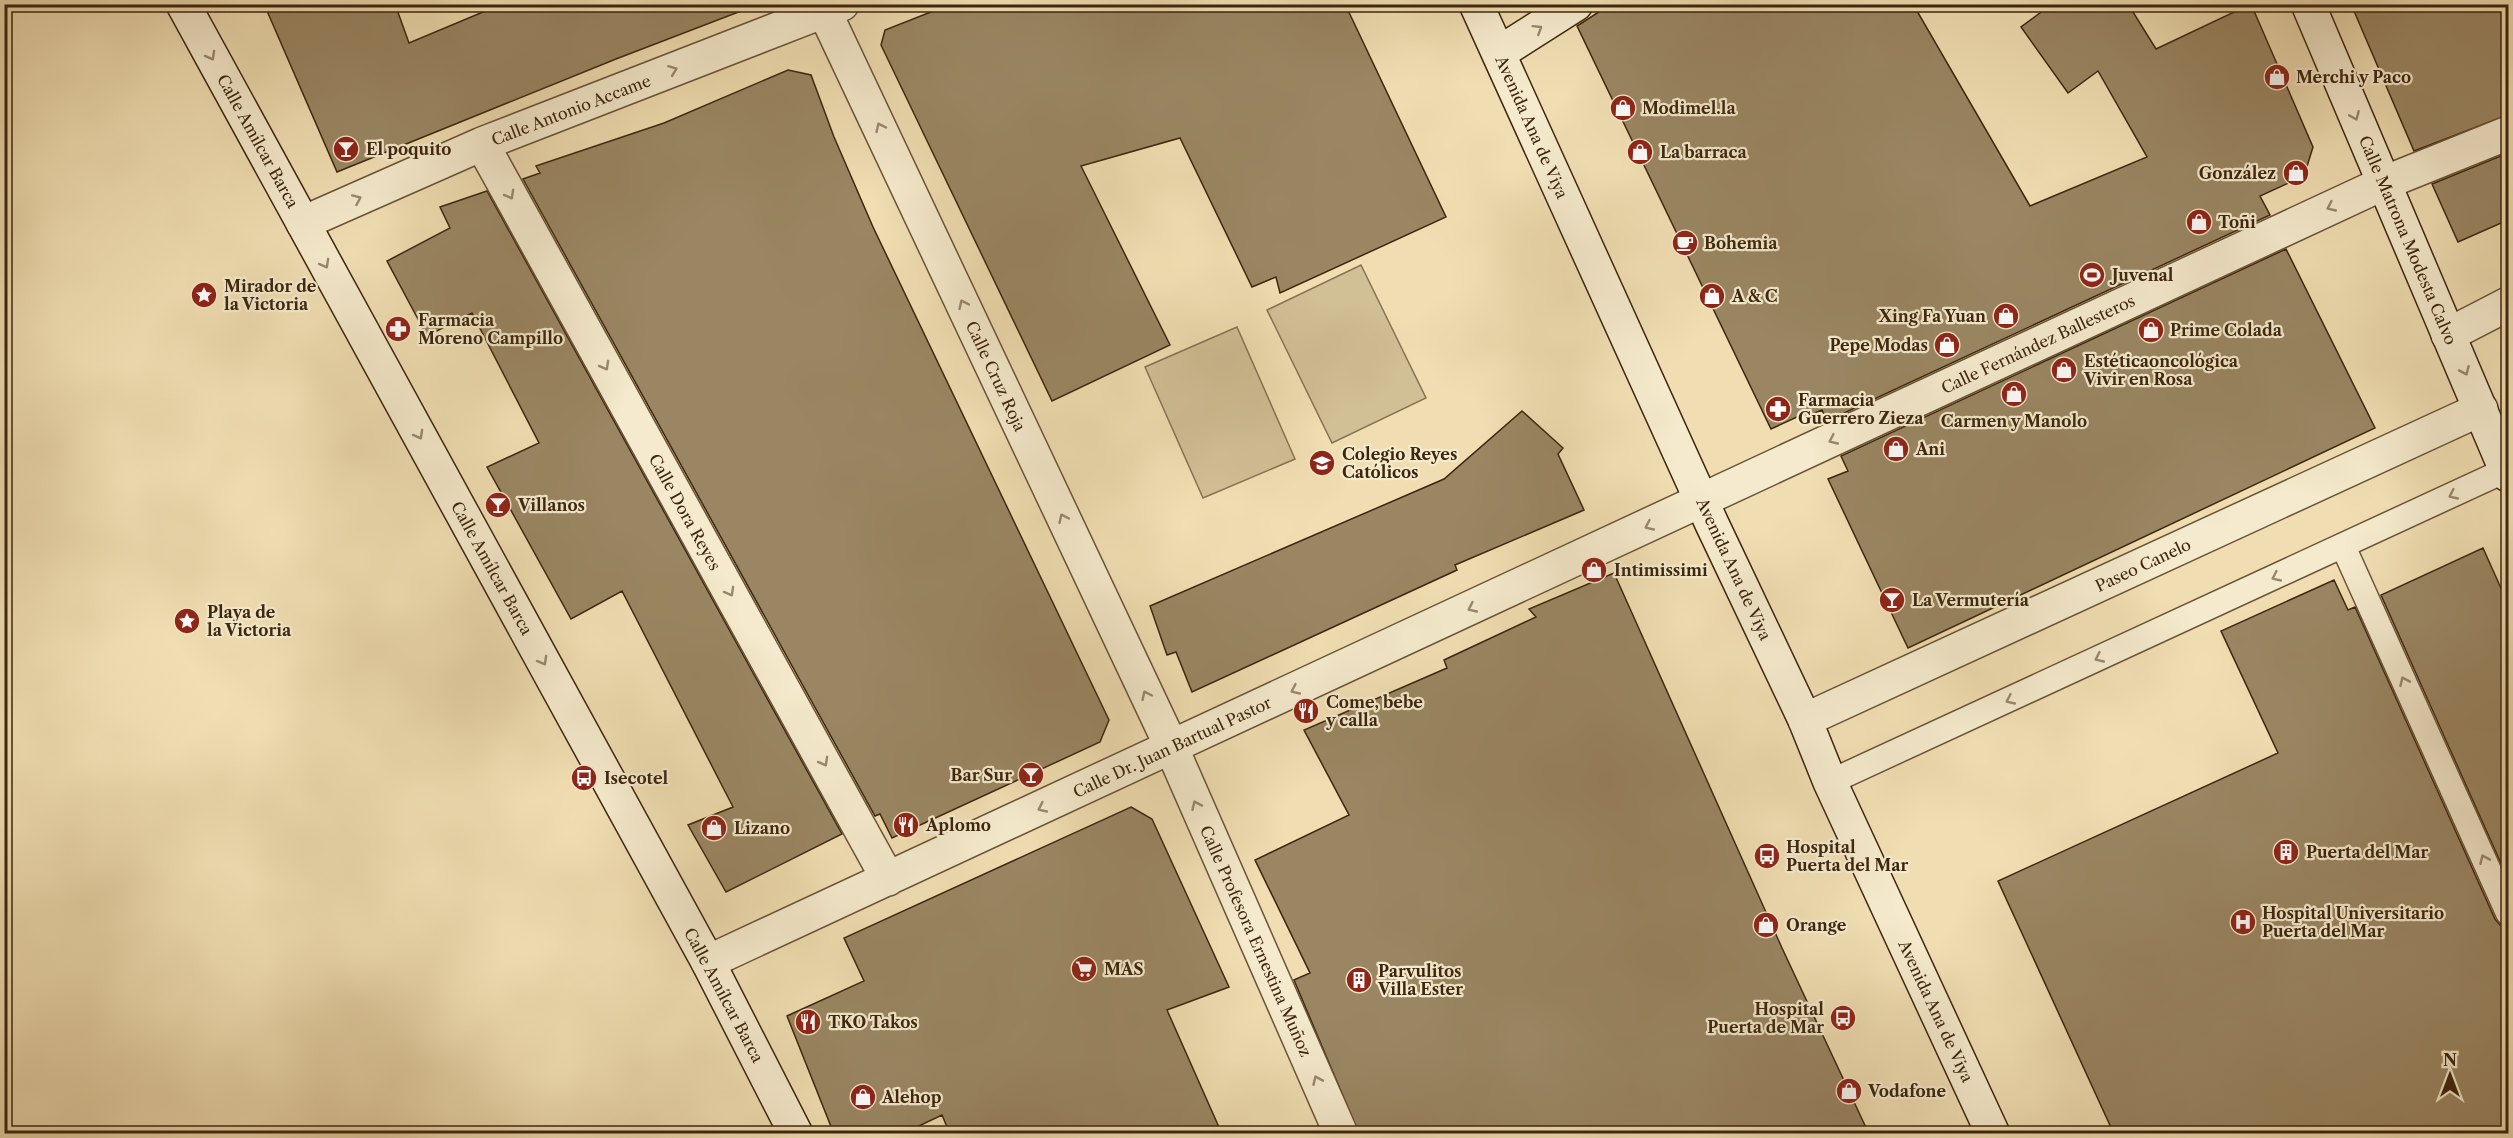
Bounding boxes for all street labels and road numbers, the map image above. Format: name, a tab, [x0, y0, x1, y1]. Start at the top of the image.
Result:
street label: Avenida Ana de Viya	[1491, 51, 1573, 202]
street label: Calle Antonio Accame	[488, 70, 654, 150]
street label: Calle Amílcar Barca	[213, 71, 303, 212]
street label: Calle Matrona Modesta Calvo	[2355, 132, 2461, 348]
street label: Calle Fernández Ballesteros	[1938, 290, 2138, 398]
street label: Calle Cruz Roja	[962, 318, 1031, 435]
street label: Calle Dora Reyes	[645, 450, 725, 574]
street label: Avenida Ana de Viya	[1692, 494, 1776, 644]
street label: Calle Amílcar Barca	[447, 498, 537, 639]
street label: Paseo Canelo	[2092, 534, 2194, 596]
street label: Calle Dr. Juan Bartual Pastor	[1070, 692, 1275, 802]
street label: Calle Profesora Ernestina Muñoz	[1196, 822, 1316, 1060]
street label: Calle Amílcar Barca	[680, 924, 768, 1066]
street label: Avenida Ana de Viya	[1894, 936, 1978, 1086]

